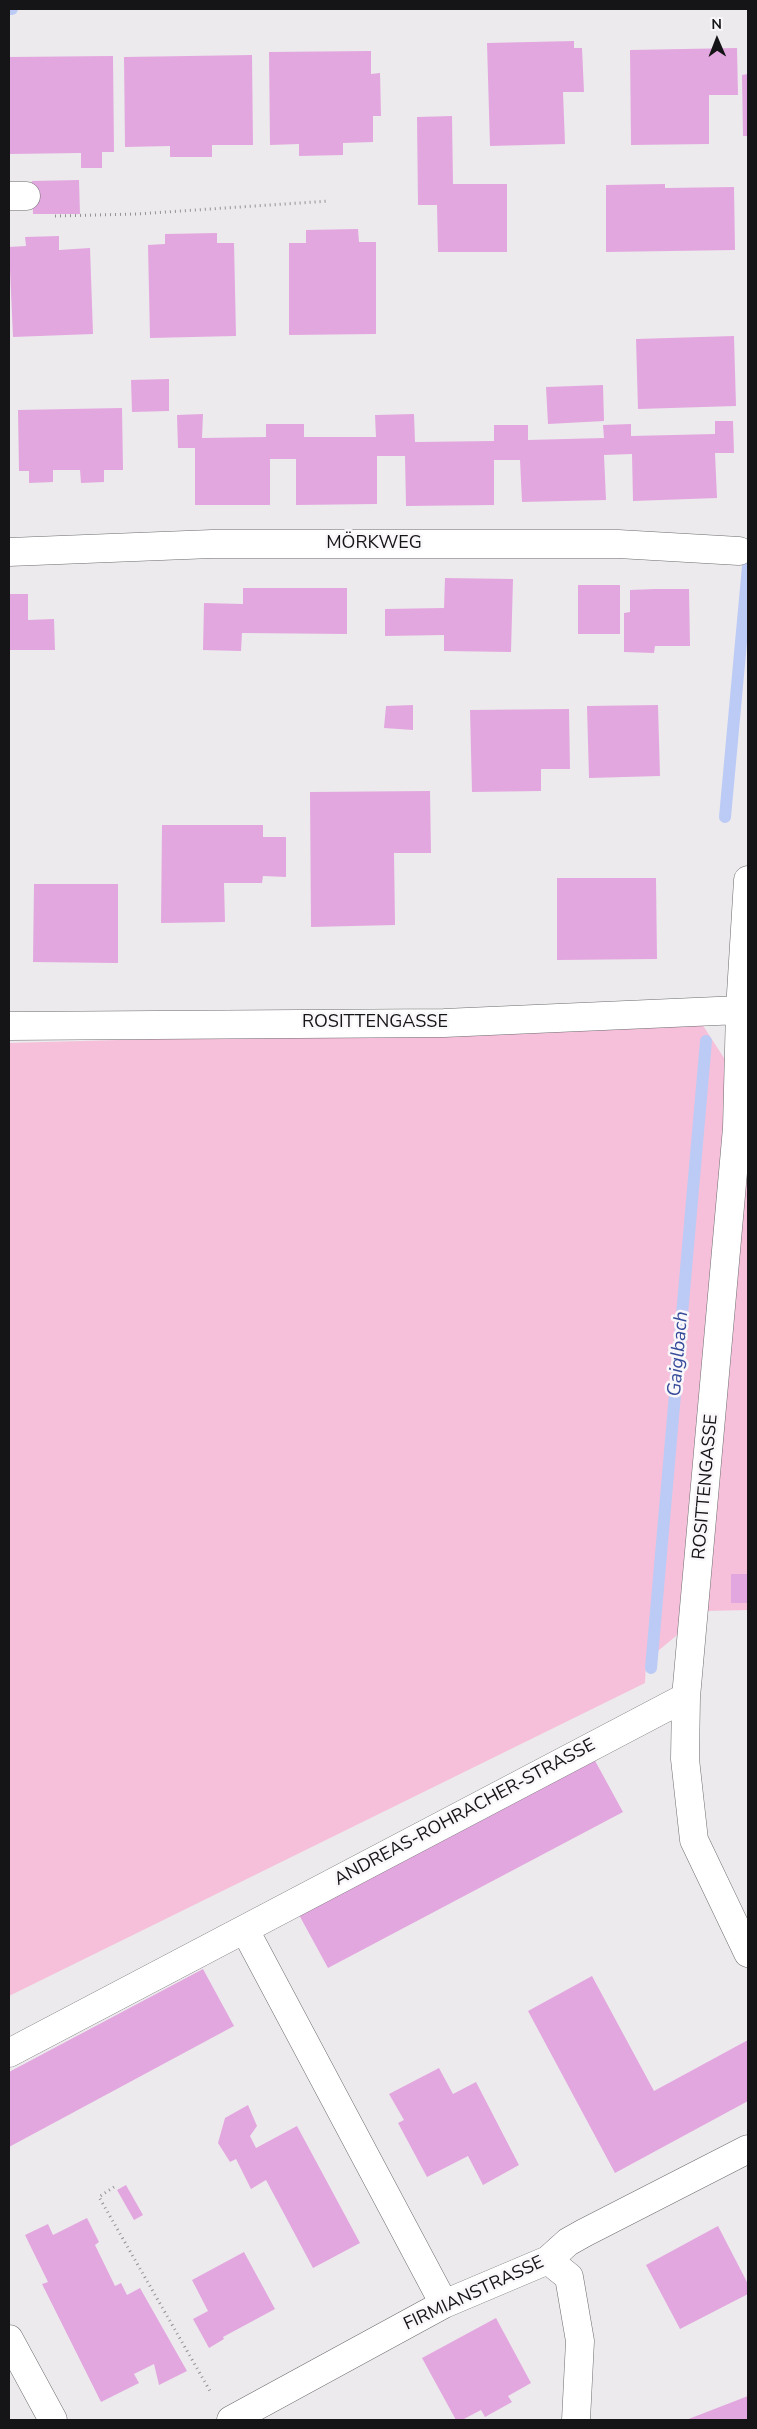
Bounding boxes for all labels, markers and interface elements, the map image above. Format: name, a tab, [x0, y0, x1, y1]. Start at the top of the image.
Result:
north arrow	[692, 15, 742, 65]
text: N	[711, 15, 722, 34]
street label: MÖRKWEG	[326, 533, 422, 555]
street label: ROSITTENGASSE	[302, 1012, 448, 1034]
water label: Gaiglbach	[664, 1310, 694, 1398]
street label: ROSITTENGASSE	[689, 1413, 723, 1561]
street label: ANDREAS-ROHRACHER-STRASSE	[331, 1735, 599, 1891]
street label: FIRMIANSTRASSE	[401, 2252, 547, 2336]

